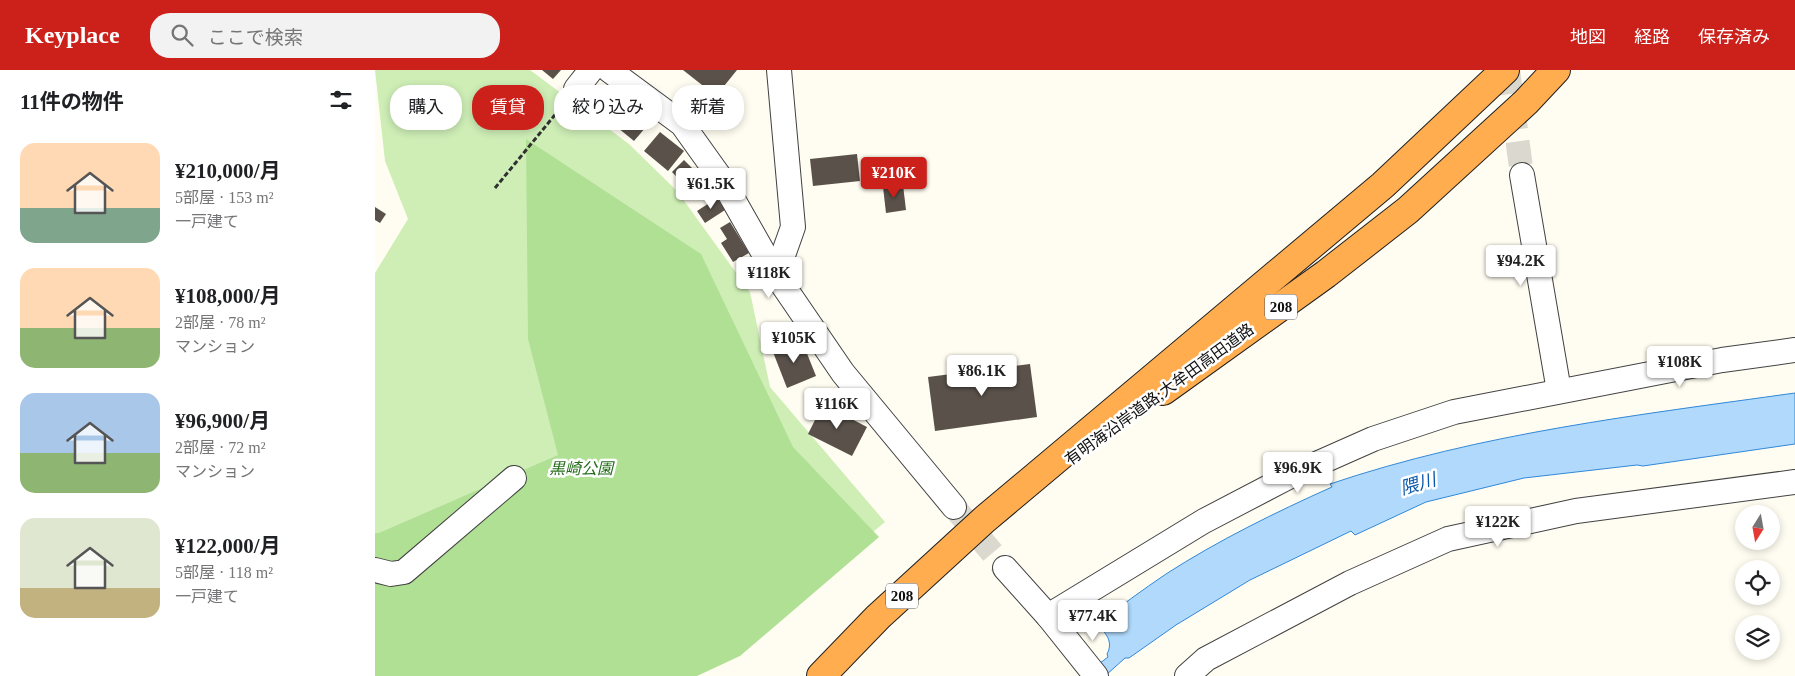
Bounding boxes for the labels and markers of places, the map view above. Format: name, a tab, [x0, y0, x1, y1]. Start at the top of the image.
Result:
pin: ¥210K	[859, 156, 929, 199]
pin: ¥61.5K	[670, 168, 752, 210]
pin: ¥94.2K	[1480, 244, 1562, 287]
pin: ¥118K	[734, 256, 804, 299]
pin: ¥105K	[759, 322, 829, 364]
pin: ¥108K	[1645, 346, 1715, 388]
pin: ¥86.1K	[941, 354, 1023, 397]
pin: ¥116K	[802, 388, 872, 430]
pin: ¥96.9K	[1257, 452, 1339, 494]
pin: ¥122K	[1463, 506, 1533, 548]
pin: ¥77.4K	[1052, 600, 1134, 642]

